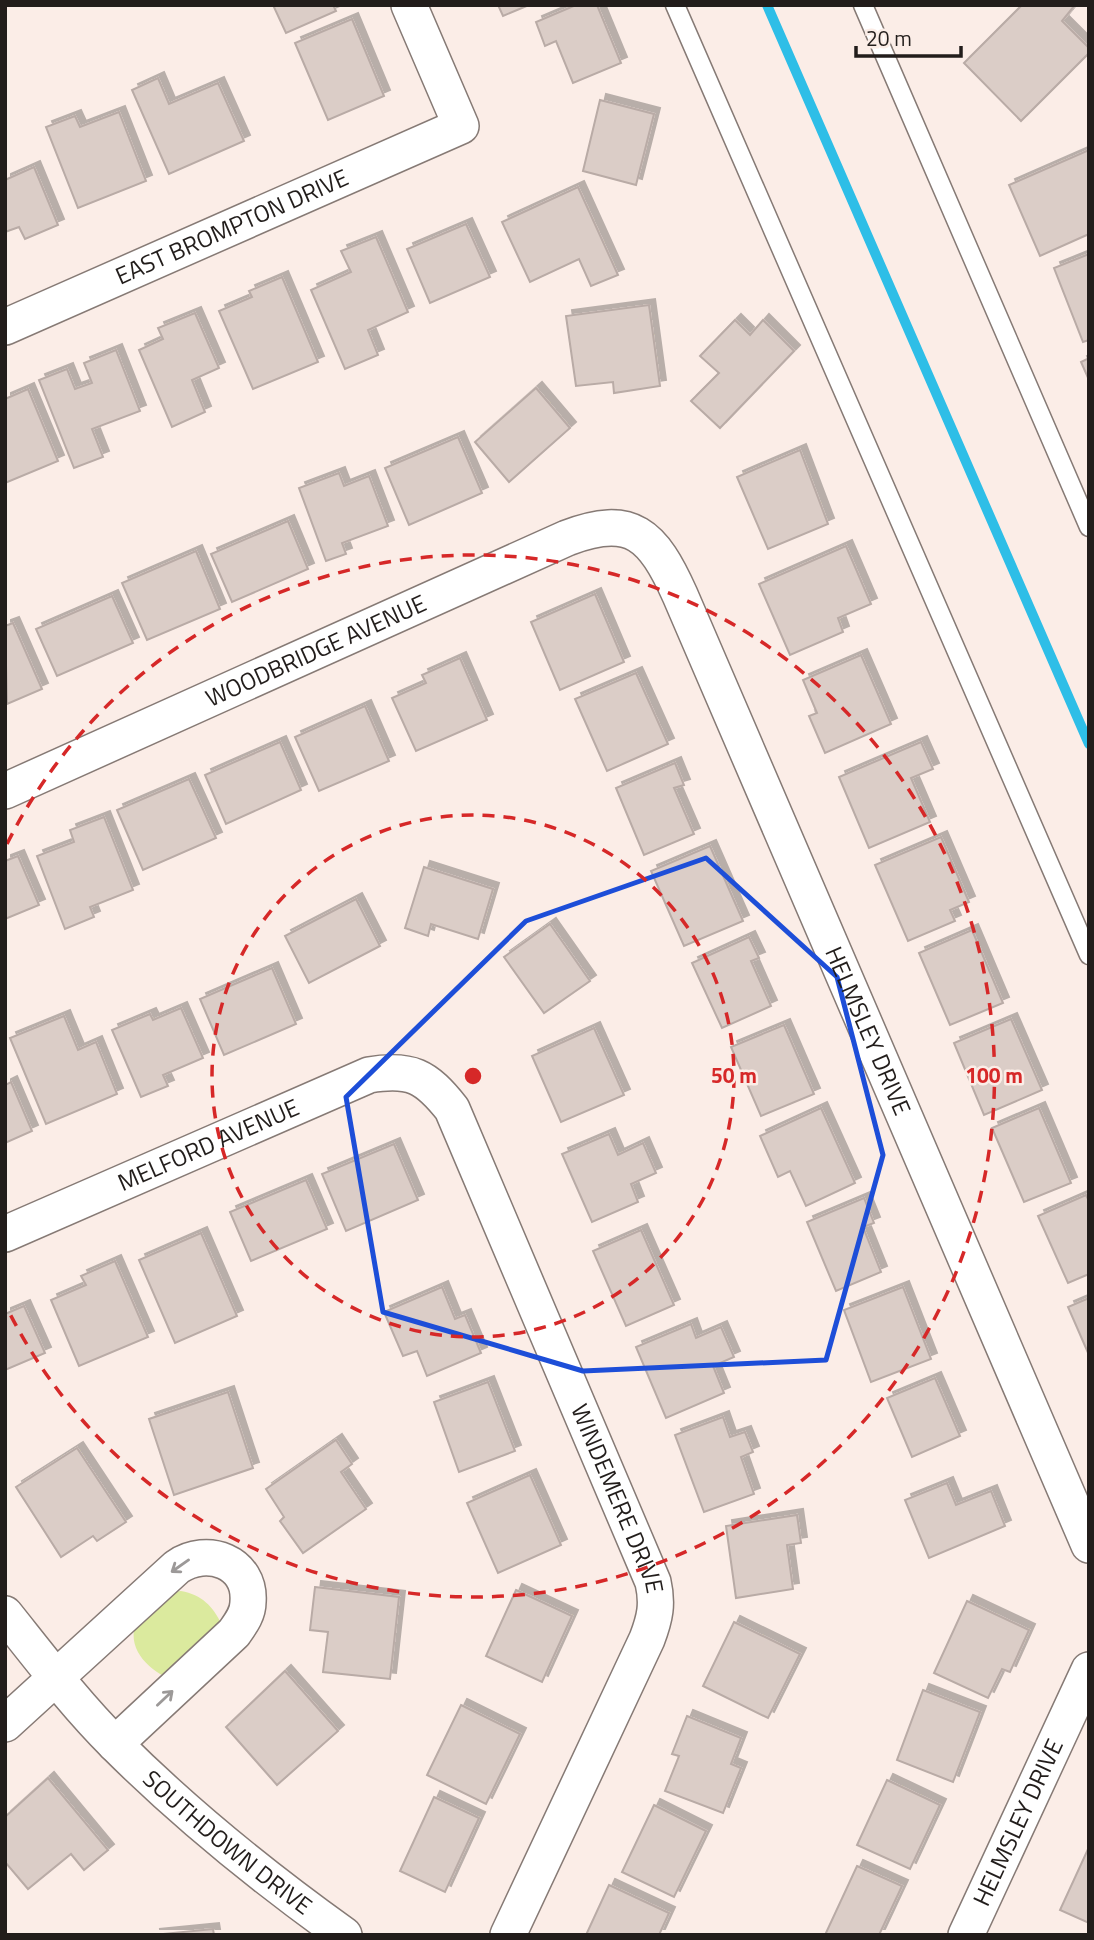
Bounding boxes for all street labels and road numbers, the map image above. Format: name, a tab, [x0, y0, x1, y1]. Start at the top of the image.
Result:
street label: EAST BROMPTON DRIVE	[109, 159, 354, 293]
street label: WOODBRIDGE AVENUE	[199, 585, 432, 716]
street label: HELMSLEY DRIVE	[816, 940, 921, 1121]
street label: MELFORD AVENUE	[112, 1089, 304, 1200]
street label: WINDEMERE DRIVE	[562, 1398, 674, 1596]
street label: HELMSLEY DRIVE	[963, 1733, 1072, 1912]
street label: SOUTHDOWN DRIVE	[135, 1761, 320, 1923]

